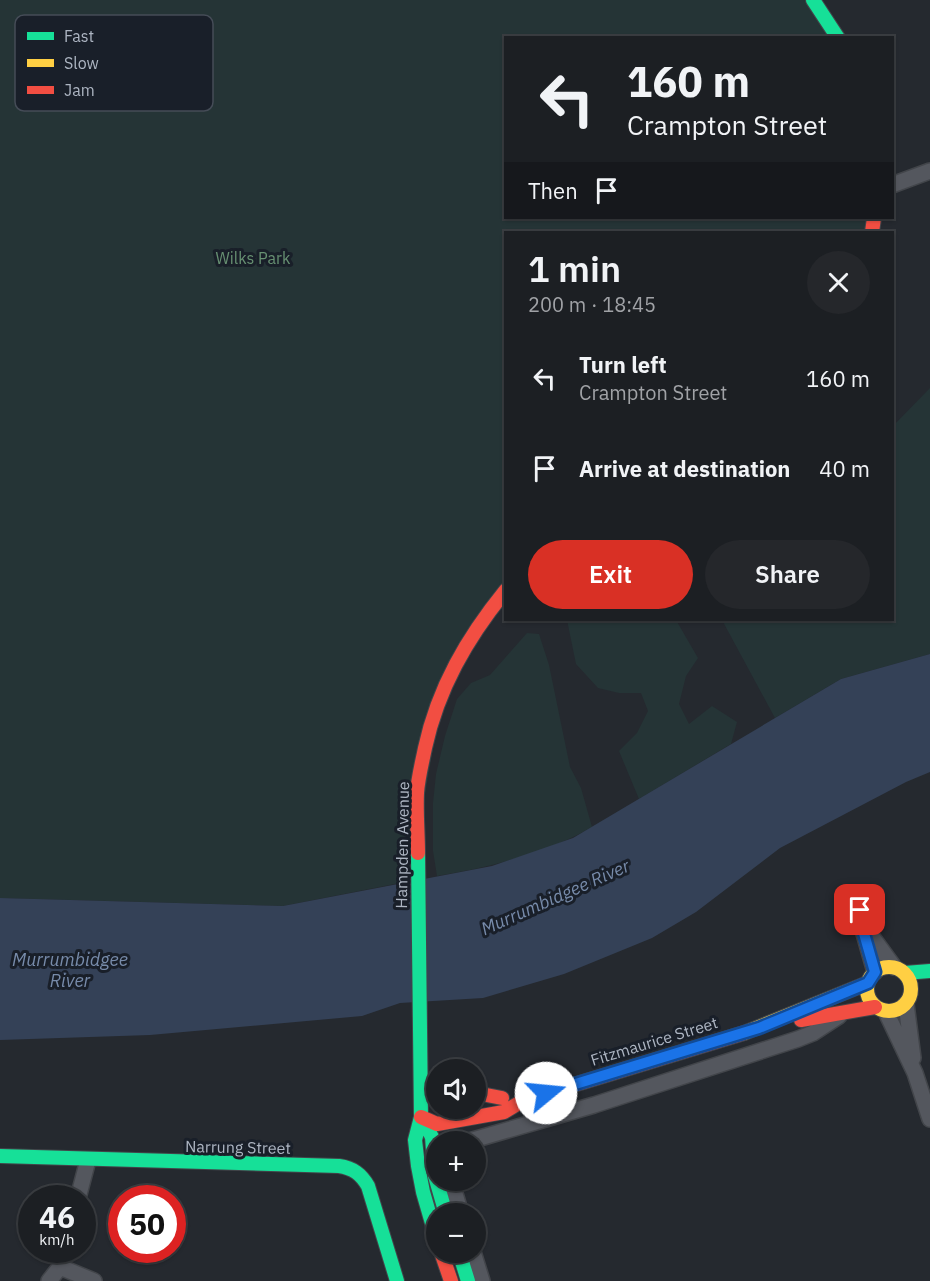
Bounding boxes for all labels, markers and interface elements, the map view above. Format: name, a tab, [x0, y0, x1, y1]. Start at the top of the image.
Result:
legend	[15, 15, 213, 111]
text: Fast	[64, 26, 94, 46]
text: Slow	[64, 53, 99, 73]
text: 160 m	[627, 54, 750, 109]
icon: left	[528, 60, 606, 138]
text: Jam	[64, 80, 95, 100]
text: Crampton Street	[627, 107, 827, 142]
icon: arrive	[590, 174, 623, 207]
text: Then	[528, 176, 578, 205]
text: 1 min	[528, 245, 621, 292]
park label: Wilks Park	[216, 248, 291, 268]
button: close	[807, 251, 870, 314]
text: 200 m · 18:45	[528, 291, 656, 318]
text: Turn left	[579, 350, 667, 379]
icon: left	[528, 362, 561, 395]
text: 160 m	[806, 364, 870, 393]
text: Crampton Street	[579, 379, 727, 406]
icon: arrive	[528, 452, 561, 485]
text: Arrive at destination	[579, 454, 790, 483]
text: 40 m	[819, 454, 870, 483]
button: Exit	[528, 540, 693, 609]
button: Share	[705, 540, 870, 609]
street label: Hampden Avenue	[391, 781, 413, 909]
water label: Murrumbidgee River	[477, 854, 633, 940]
pin	[834, 884, 885, 935]
icon: arrive	[843, 893, 876, 926]
water label: Murrumbidgee River	[12, 948, 128, 992]
street label: Fitzmaurice Street	[588, 1012, 720, 1070]
map controls	[426, 1059, 486, 1263]
button: sound	[426, 1059, 486, 1119]
position arrow	[514, 1061, 578, 1125]
button: +	[426, 1131, 486, 1191]
street label: Narrung Street	[185, 1136, 291, 1158]
speed limit sign: 50	[108, 1185, 186, 1263]
text: 46	[39, 1197, 75, 1236]
button: −	[426, 1203, 486, 1263]
text: km/h	[39, 1230, 75, 1249]

